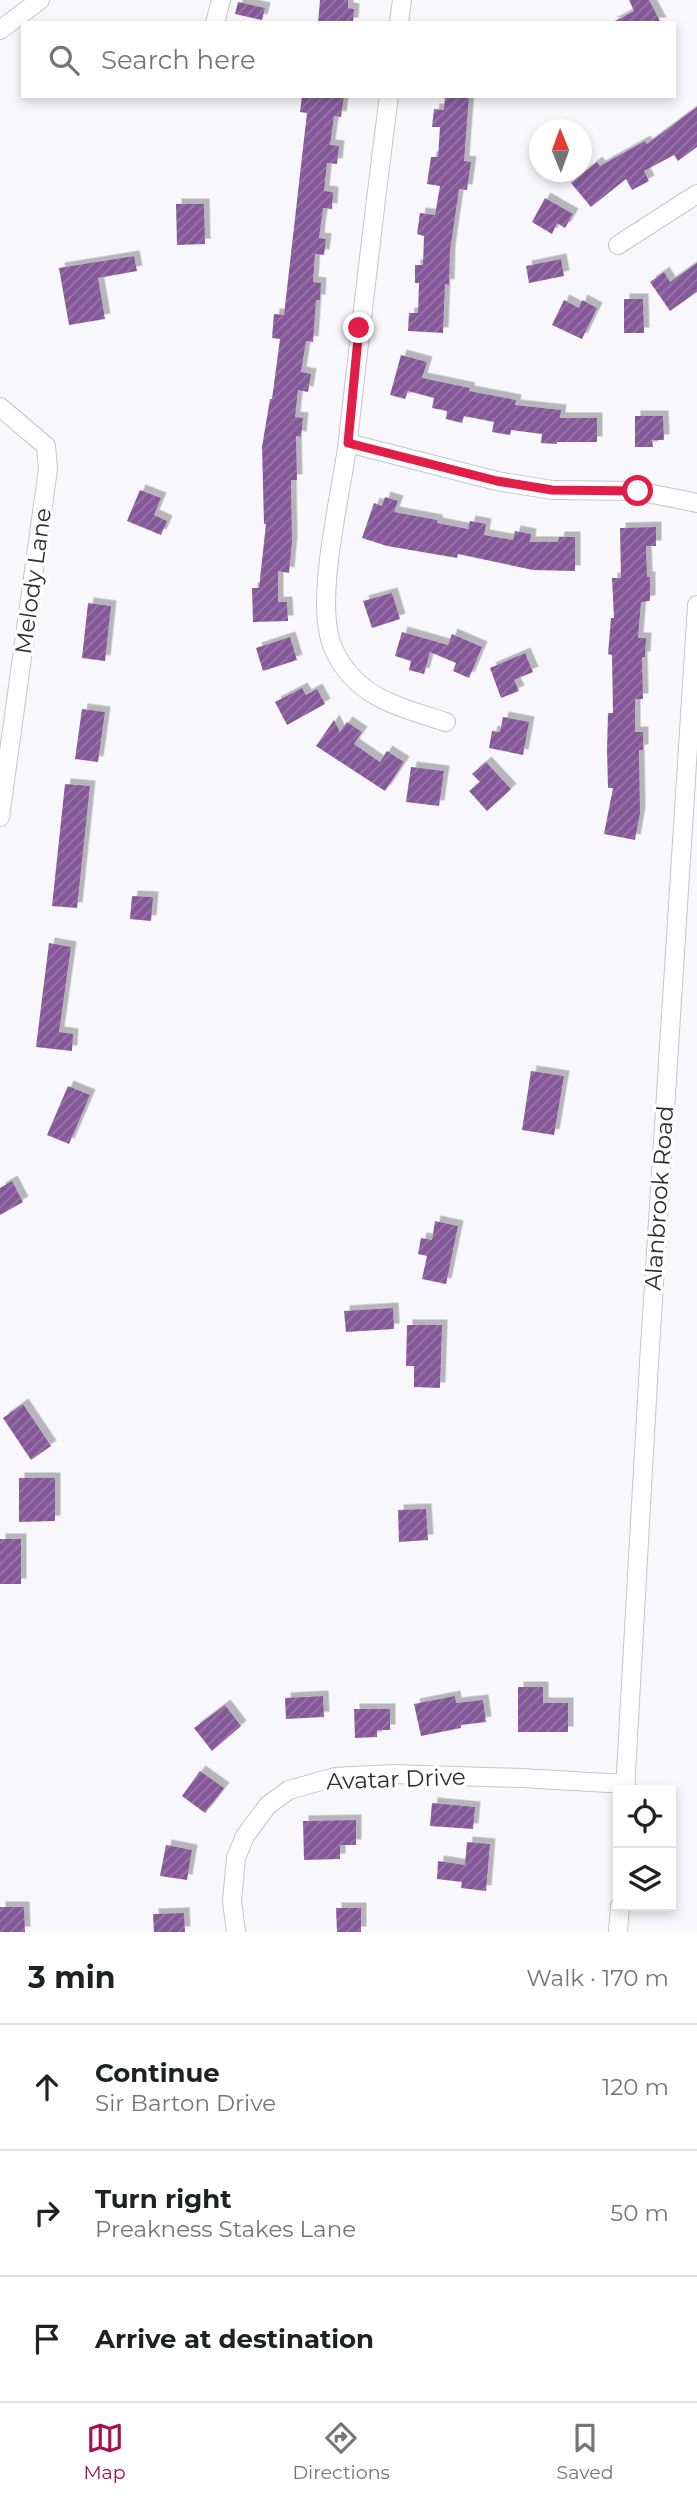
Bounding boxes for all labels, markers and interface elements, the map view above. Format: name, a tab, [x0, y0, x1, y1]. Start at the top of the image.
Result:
search box	[21, 21, 676, 98]
icon: search	[45, 41, 83, 79]
text: Search here	[101, 44, 256, 76]
north arrow	[529, 119, 592, 182]
route end	[343, 312, 374, 343]
route start	[622, 475, 653, 506]
street label: Melody Lane	[9, 506, 57, 656]
street label: Alanbrook Road	[639, 1105, 679, 1291]
street label: Avatar Drive	[326, 1763, 466, 1795]
map controls	[613, 1785, 676, 1911]
button: locate	[613, 1785, 676, 1848]
button: layers	[613, 1848, 676, 1911]
text: 3 min	[28, 1959, 115, 1996]
text: Walk · 170 m	[526, 1964, 669, 1992]
text: Continue	[95, 2057, 220, 2089]
icon: ahead	[28, 2068, 66, 2106]
text: 120 m	[602, 2073, 669, 2101]
text: Sir Barton Drive	[95, 2089, 276, 2117]
text: Turn right	[95, 2183, 231, 2215]
icon: right	[28, 2194, 66, 2232]
text: 50 m	[610, 2199, 669, 2227]
text: Preakness Stakes Lane	[95, 2215, 356, 2243]
icon: arrive	[28, 2320, 66, 2358]
text: Arrive at destination	[95, 2323, 374, 2355]
tab: Map	[83, 2419, 126, 2484]
tab: Directions	[292, 2419, 390, 2484]
tab: Saved	[557, 2419, 614, 2484]

